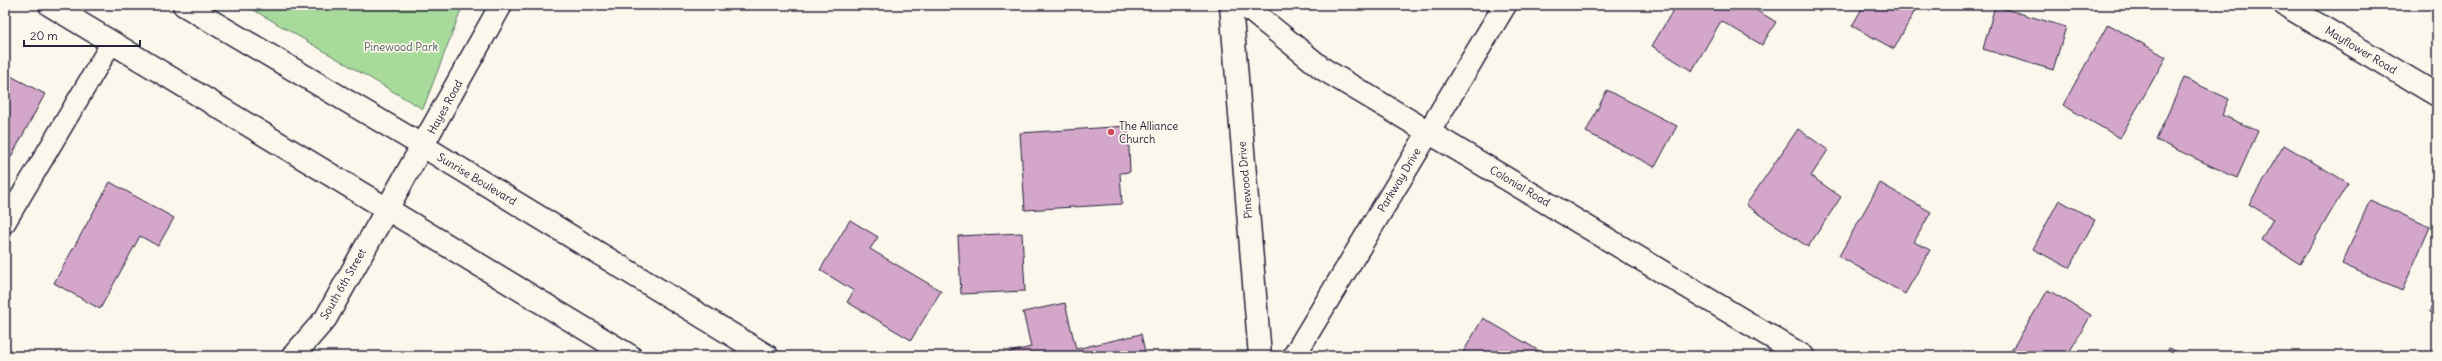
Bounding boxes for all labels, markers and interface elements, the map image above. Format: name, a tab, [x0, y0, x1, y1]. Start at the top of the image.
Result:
scale bar	[24, 22, 140, 48]
street label: Mayflower Road	[2323, 23, 2400, 77]
text: 20 m	[30, 28, 58, 43]
park label: Pinewood Park	[364, 40, 438, 54]
street label: Hayes Road	[424, 77, 466, 137]
place label: The Alliance Church	[1119, 119, 1178, 146]
marker: The Alliance Church	[1106, 127, 1116, 137]
street label: Pinewood Drive	[1235, 141, 1255, 219]
street label: Parkway Drive	[1374, 145, 1424, 215]
street label: Sunrise Boulevard	[435, 150, 520, 208]
street label: Colonial Road	[1487, 163, 1553, 210]
street label: South 6th Street	[317, 246, 369, 322]

